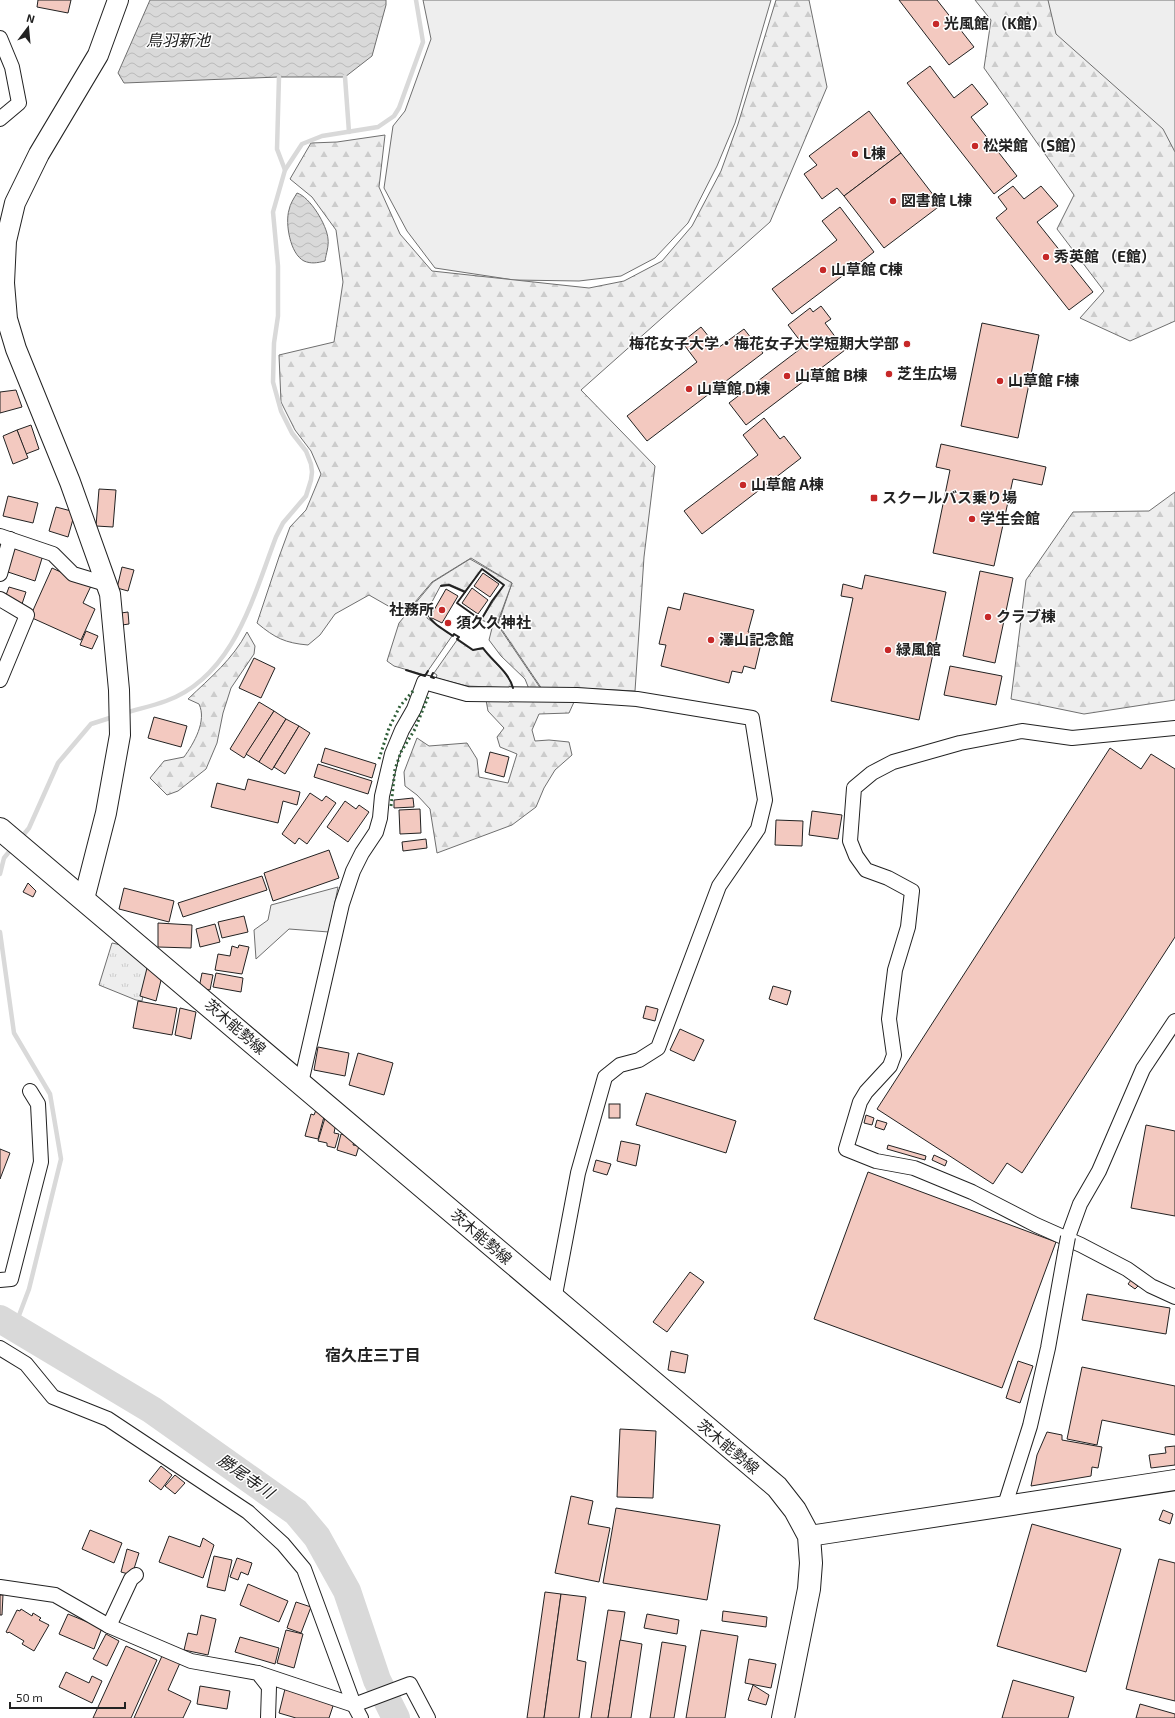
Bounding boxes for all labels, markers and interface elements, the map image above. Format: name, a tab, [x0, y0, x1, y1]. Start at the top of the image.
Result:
north arrow	[8, 8, 48, 48]
text: N	[25, 11, 37, 25]
place label: 光風館 （K館）	[944, 14, 1047, 32]
marker: 光風館 （K館）	[931, 19, 941, 29]
water label: 鳥羽新池	[146, 30, 212, 49]
place label: 松栄館 （S館）	[983, 136, 1085, 154]
marker: 松栄館 （S館）	[970, 141, 980, 151]
place label: L棟	[863, 144, 886, 162]
marker: L棟	[850, 149, 860, 159]
place label: 図書館 L棟	[901, 191, 972, 209]
marker: 図書館 L棟	[888, 196, 898, 206]
place label: 秀英館 （E館）	[1054, 247, 1156, 265]
marker: 秀英館 （E館）	[1041, 252, 1051, 262]
place label: 山草館 C棟	[831, 260, 903, 278]
marker: 山草館 C棟	[818, 265, 828, 275]
place label: 梅花女子大学・梅花女子大学短期大学部	[629, 334, 899, 352]
marker: 梅花女子大学・梅花女子大学短期大学部	[902, 339, 912, 349]
place label: 芝生広場	[897, 364, 957, 382]
place label: 山草館 B棟	[795, 366, 868, 384]
marker: 芝生広場	[884, 369, 894, 379]
marker: 山草館 B棟	[782, 371, 792, 381]
place label: 山草館 F棟	[1008, 371, 1080, 389]
marker: 山草館 F棟	[995, 376, 1005, 386]
place label: 山草館 D棟	[697, 379, 771, 397]
marker: 山草館 D棟	[684, 384, 694, 394]
place label: 山草館 A棟	[751, 475, 824, 493]
marker: 山草館 A棟	[738, 480, 748, 490]
place label: スクールバス乗り場	[882, 488, 1017, 506]
marker: スクールバス乗り場	[869, 493, 879, 503]
place label: 学生会館	[980, 509, 1040, 527]
marker: 学生会館	[967, 514, 977, 524]
place label: 社務所	[389, 600, 434, 618]
marker: 社務所	[437, 605, 447, 615]
place label: クラブ棟	[996, 607, 1056, 625]
marker: クラブ棟	[983, 612, 993, 622]
place label: 須久久神社	[456, 613, 531, 631]
marker: 須久久神社	[443, 618, 453, 628]
place label: 澤山記念館	[719, 630, 794, 648]
marker: 澤山記念館	[706, 635, 716, 645]
place label: 緑風館	[896, 640, 941, 658]
marker: 緑風館	[883, 645, 893, 655]
street label: 茨木能勢線	[201, 995, 270, 1058]
street label: 茨木能勢線	[447, 1205, 516, 1268]
district label: 宿久庄三丁目	[325, 1345, 421, 1364]
street label: 茨木能勢線	[694, 1415, 763, 1477]
water label: 勝尾寺川	[215, 1449, 280, 1503]
scale bar	[10, 1684, 125, 1710]
text: 50 m	[16, 1690, 43, 1704]

